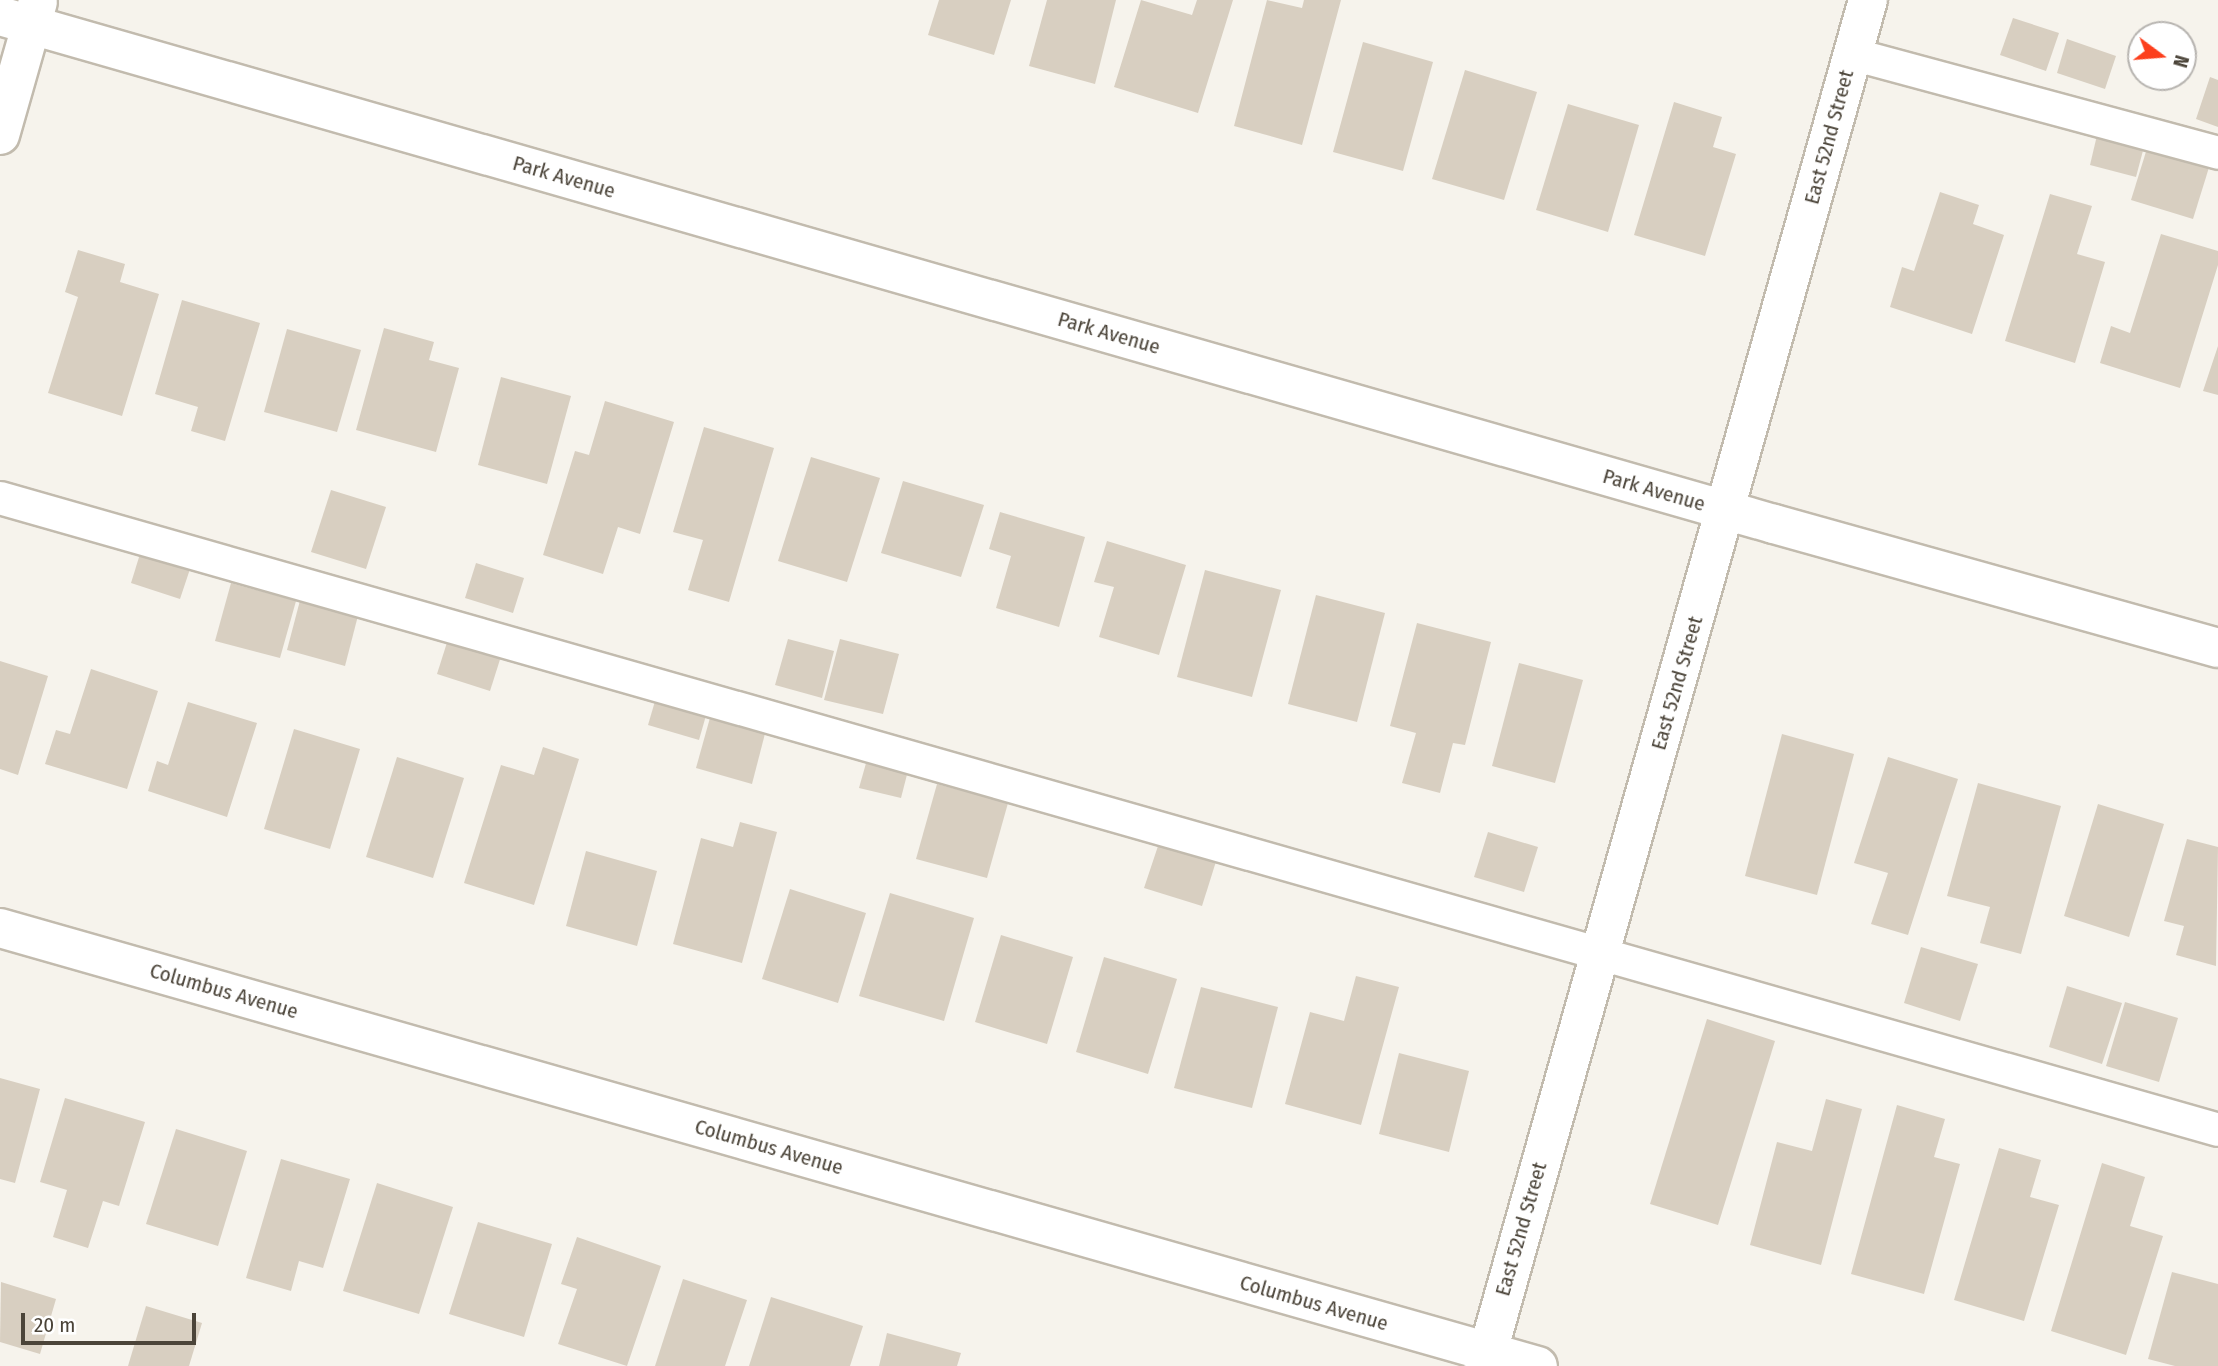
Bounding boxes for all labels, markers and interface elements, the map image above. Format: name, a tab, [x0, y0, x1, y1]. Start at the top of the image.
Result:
north arrow	[2127, 21, 2197, 91]
text: N	[2168, 53, 2193, 70]
street label: East 52nd Street	[1799, 67, 1859, 207]
street label: Park Avenue	[510, 150, 618, 204]
street label: Park Avenue	[1055, 306, 1163, 360]
street label: Park Avenue	[1600, 463, 1708, 517]
street label: East 52nd Street	[1646, 613, 1708, 753]
street label: Columbus Avenue	[147, 958, 301, 1024]
street label: Columbus Avenue	[692, 1114, 846, 1180]
street label: East 52nd Street	[1490, 1159, 1552, 1299]
street label: Columbus Avenue	[1237, 1270, 1391, 1336]
scale bar	[24, 1300, 200, 1344]
text: 20 m	[34, 1312, 75, 1338]

